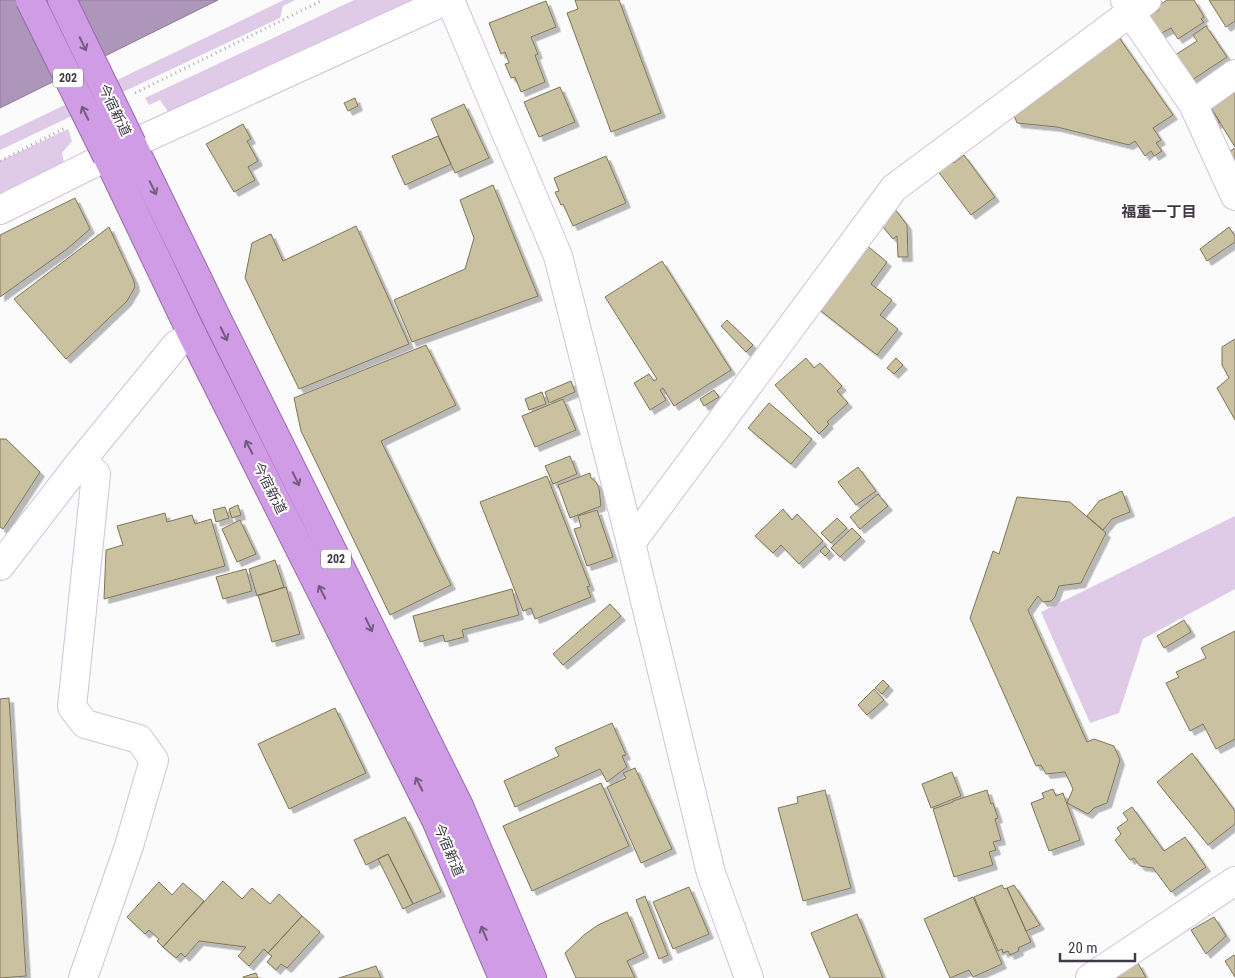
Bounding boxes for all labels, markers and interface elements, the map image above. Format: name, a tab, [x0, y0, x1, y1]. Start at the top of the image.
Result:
one-way arrow	[79, 36, 88, 51]
road number: 202	[53, 68, 83, 88]
street label: 今宿新道	[96, 81, 134, 139]
one-way arrow	[80, 105, 90, 120]
one-way arrow	[149, 180, 158, 195]
district label: 福重一丁目	[1120, 203, 1197, 221]
one-way arrow	[220, 326, 229, 341]
one-way arrow	[244, 440, 253, 455]
street label: 今宿新道	[250, 459, 290, 517]
one-way arrow	[292, 471, 301, 486]
road number: 202	[321, 550, 351, 568]
one-way arrow	[317, 585, 326, 600]
one-way arrow	[365, 617, 374, 632]
one-way arrow	[414, 777, 424, 792]
street label: 今宿新道	[431, 821, 467, 879]
one-way arrow	[479, 926, 489, 941]
scale bar	[1060, 930, 1135, 962]
text: 20 m	[1068, 939, 1098, 957]

